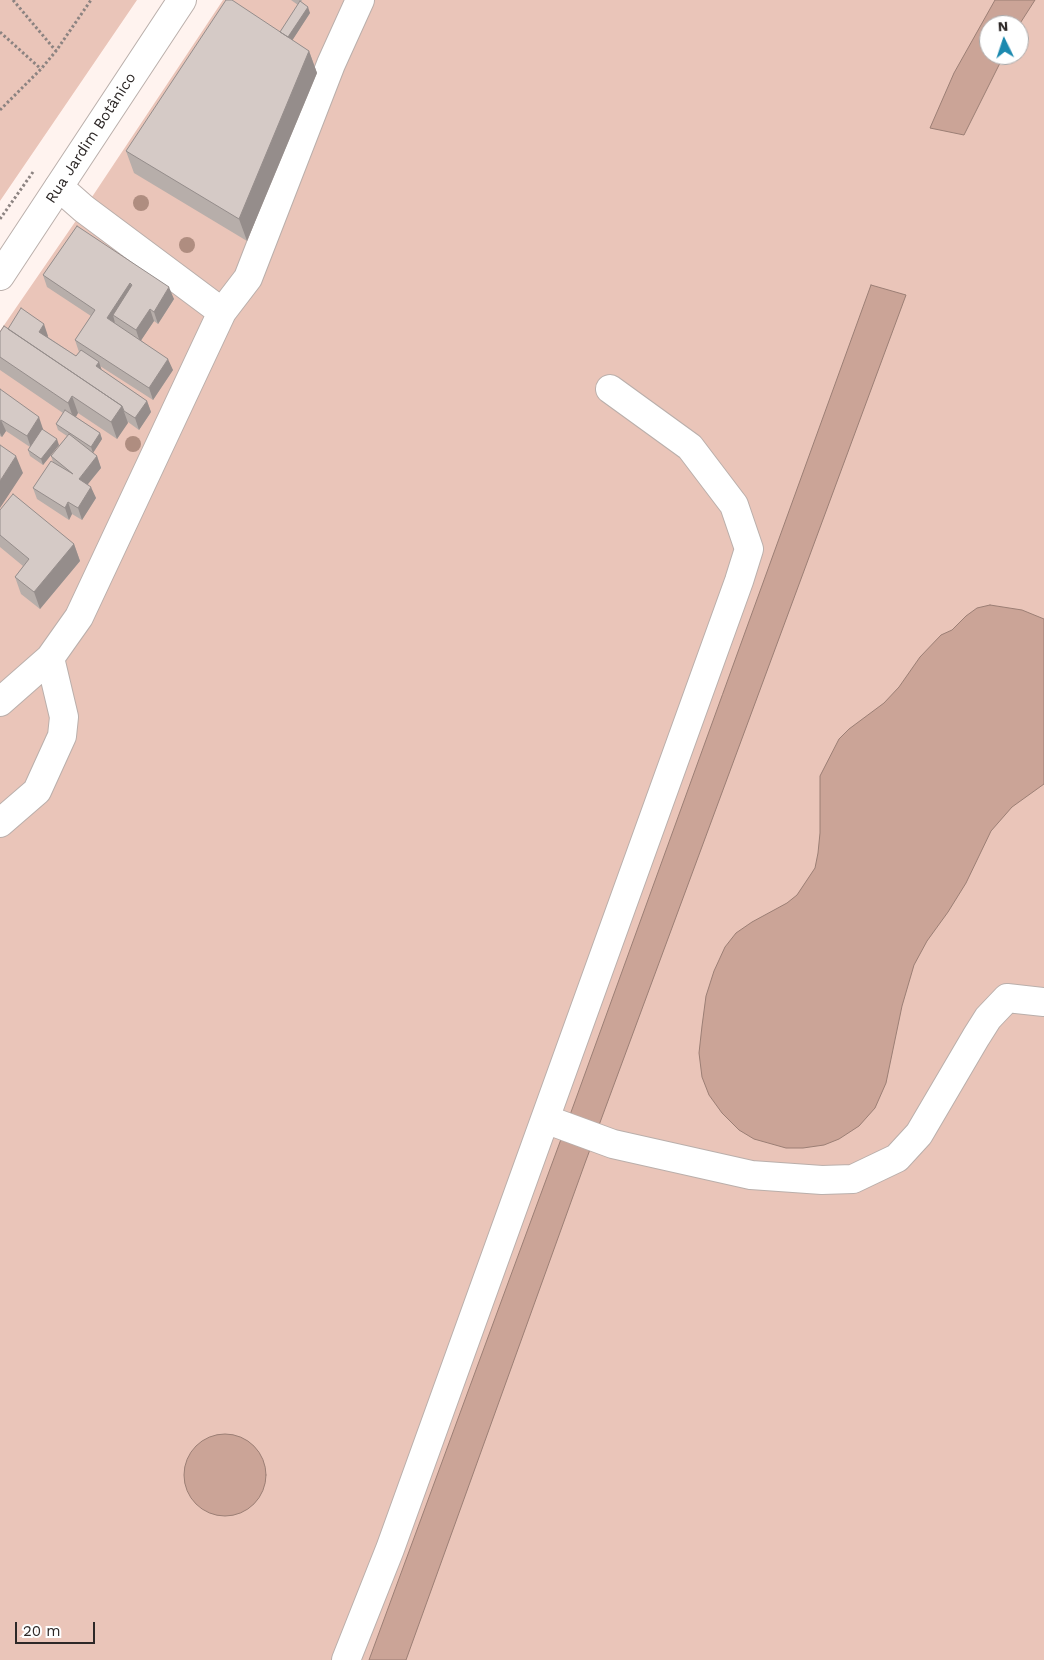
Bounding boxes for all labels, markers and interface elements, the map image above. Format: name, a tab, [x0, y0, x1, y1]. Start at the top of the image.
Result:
north arrow	[979, 15, 1029, 65]
text: N	[997, 18, 1009, 34]
street label: Rua Jardim Botânico	[42, 69, 140, 207]
scale bar	[18, 1612, 98, 1644]
text: 20 m	[23, 1622, 61, 1640]

